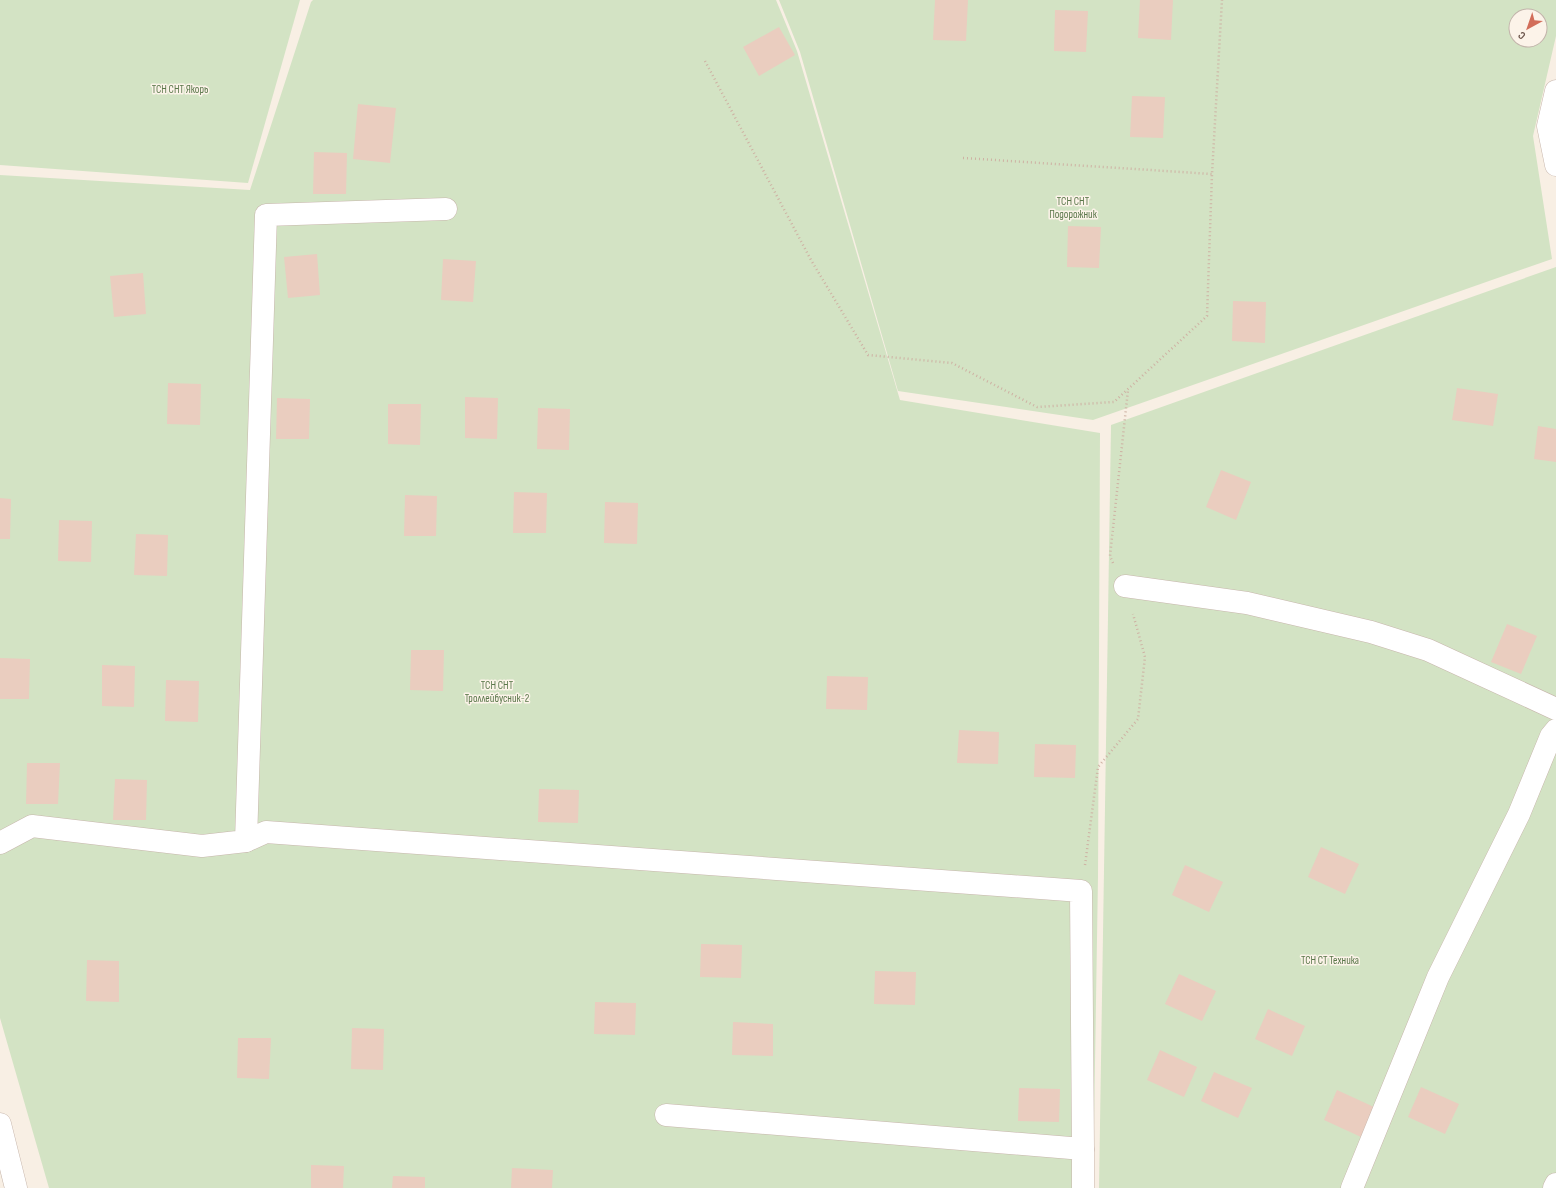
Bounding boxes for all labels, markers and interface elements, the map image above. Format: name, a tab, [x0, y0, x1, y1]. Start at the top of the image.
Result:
north arrow	[1508, 8, 1548, 48]
text: С	[1515, 28, 1528, 42]
park label: ТСН СНТ Якорь	[152, 83, 208, 96]
park label: ТСН СНТ Подорожник	[1049, 195, 1098, 221]
park label: ТСН СНТ Троллейбусник-2	[465, 679, 530, 705]
park label: ТСН СТ Техника	[1301, 954, 1359, 967]

